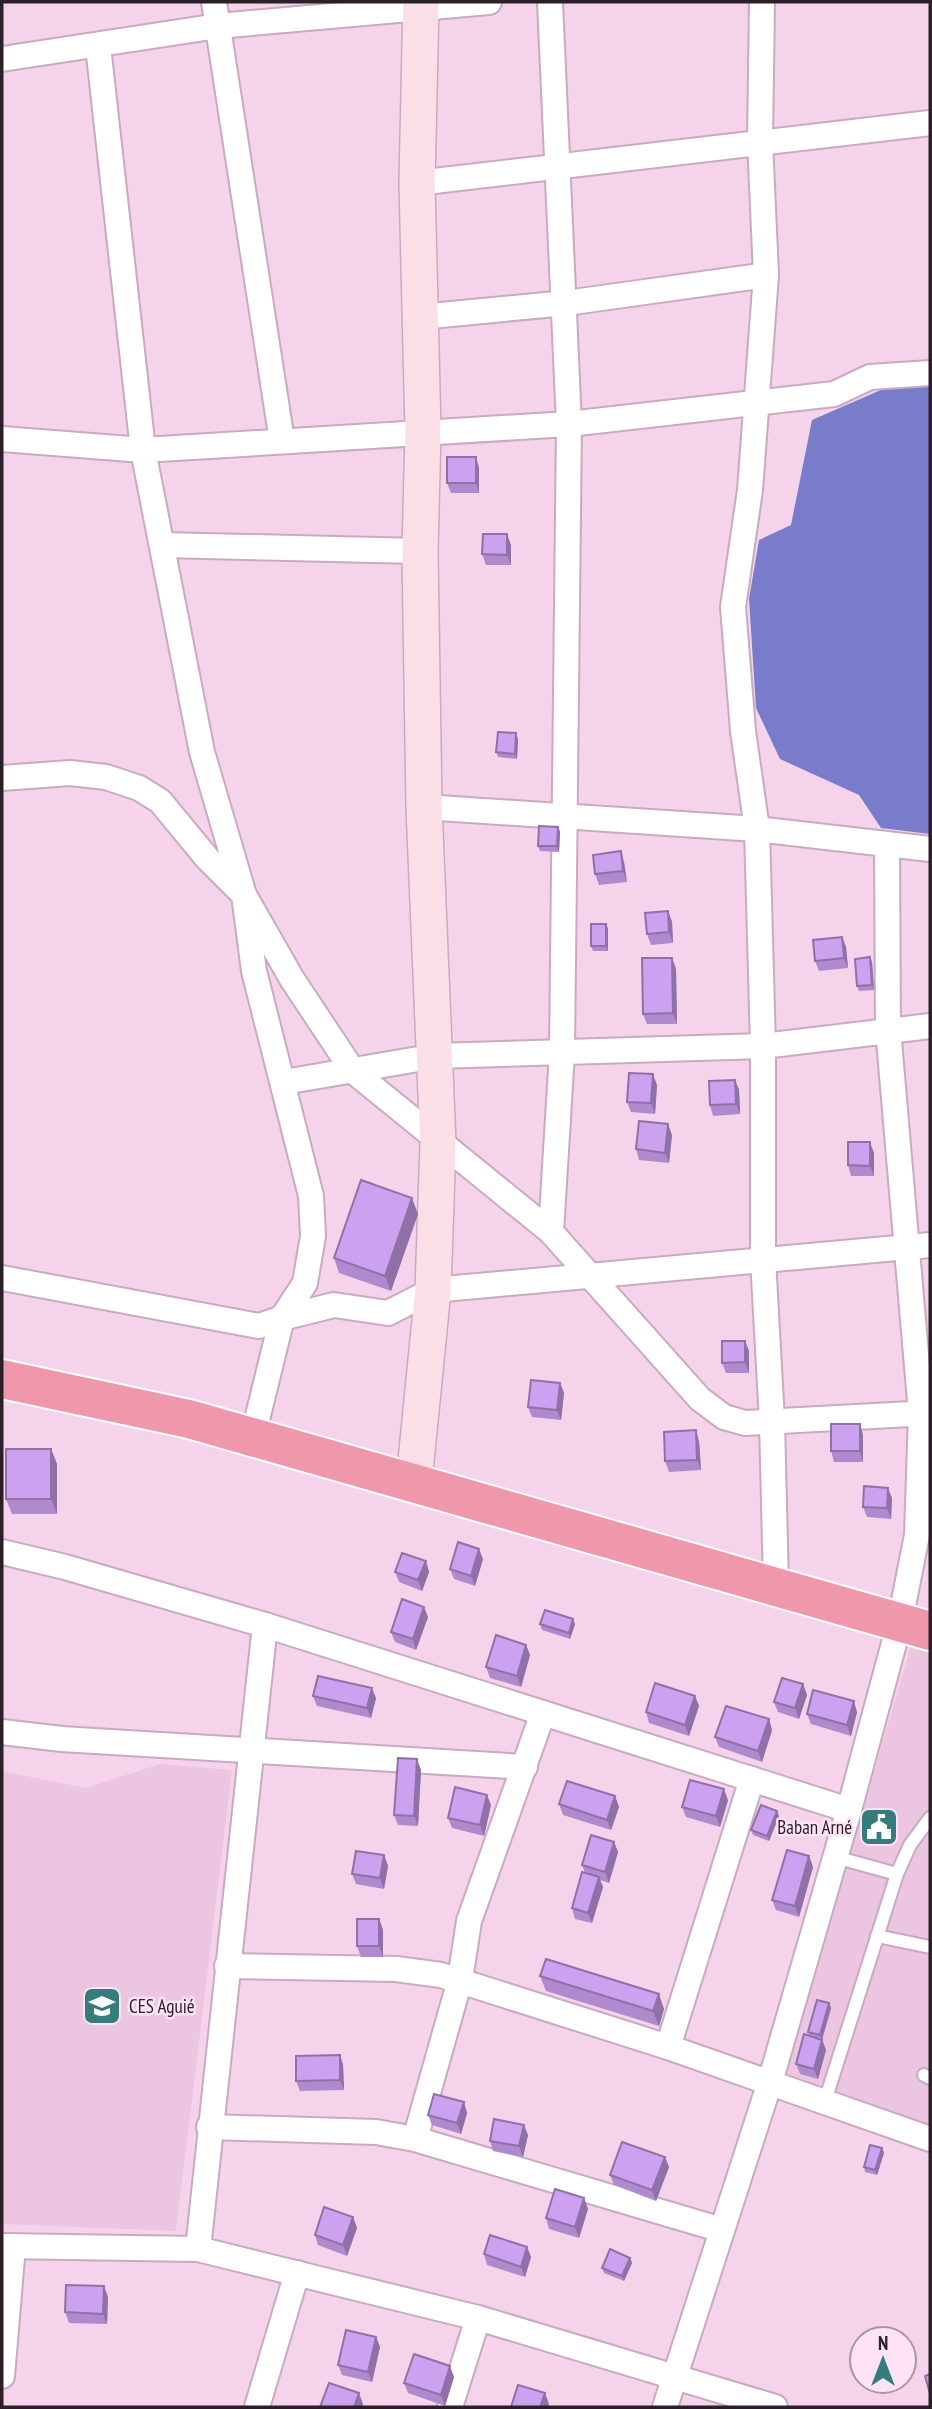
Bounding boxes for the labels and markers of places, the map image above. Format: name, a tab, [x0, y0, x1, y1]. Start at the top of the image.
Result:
public building icon: Baban Arné	[858, 1806, 900, 1848]
place label: Baban Arné	[777, 1815, 852, 1839]
school or university icon: CES Aguié	[81, 1985, 123, 2027]
place label: CES Aguié	[129, 1994, 195, 2018]

